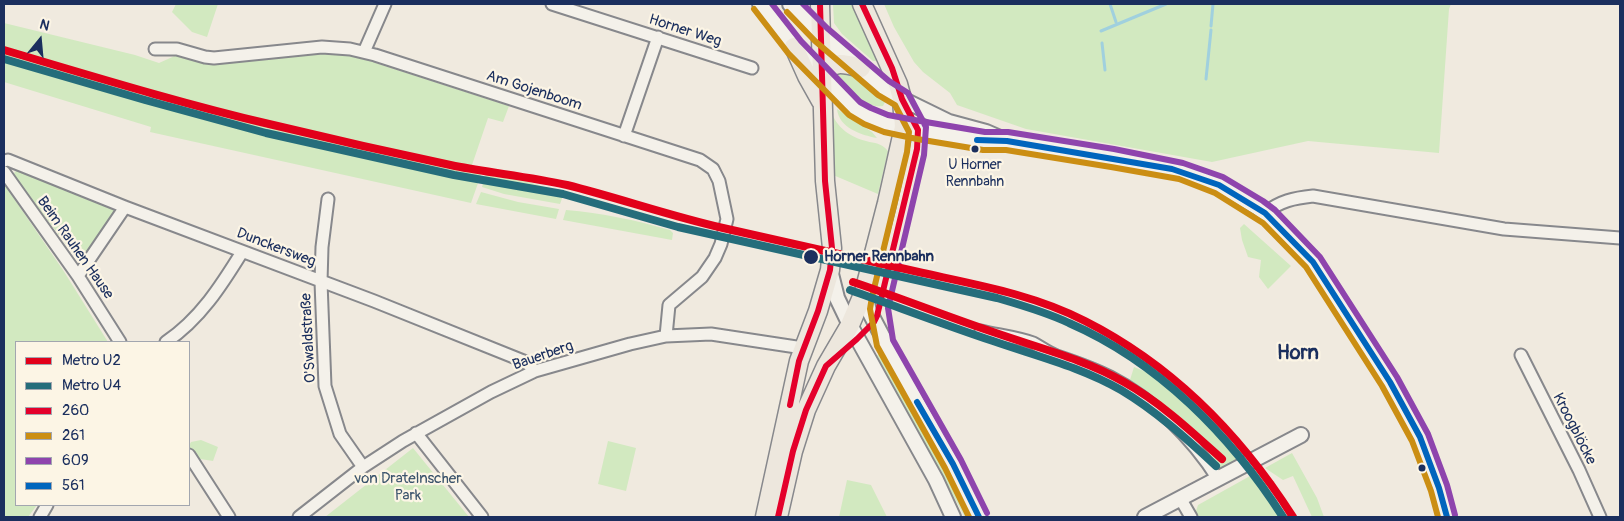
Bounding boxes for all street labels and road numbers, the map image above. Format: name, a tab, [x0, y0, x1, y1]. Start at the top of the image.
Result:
street label: Horner Weg	[646, 11, 724, 51]
street label: Am Gojenboom	[484, 67, 584, 115]
street label: Beim Rauhen Hause	[33, 193, 117, 303]
street label: Dunckersweg	[234, 225, 318, 271]
street label: O'Swaldstraße	[298, 293, 320, 383]
street label: Bauerberg	[510, 337, 576, 375]
street label: Kroogblöcke	[1548, 390, 1600, 468]

